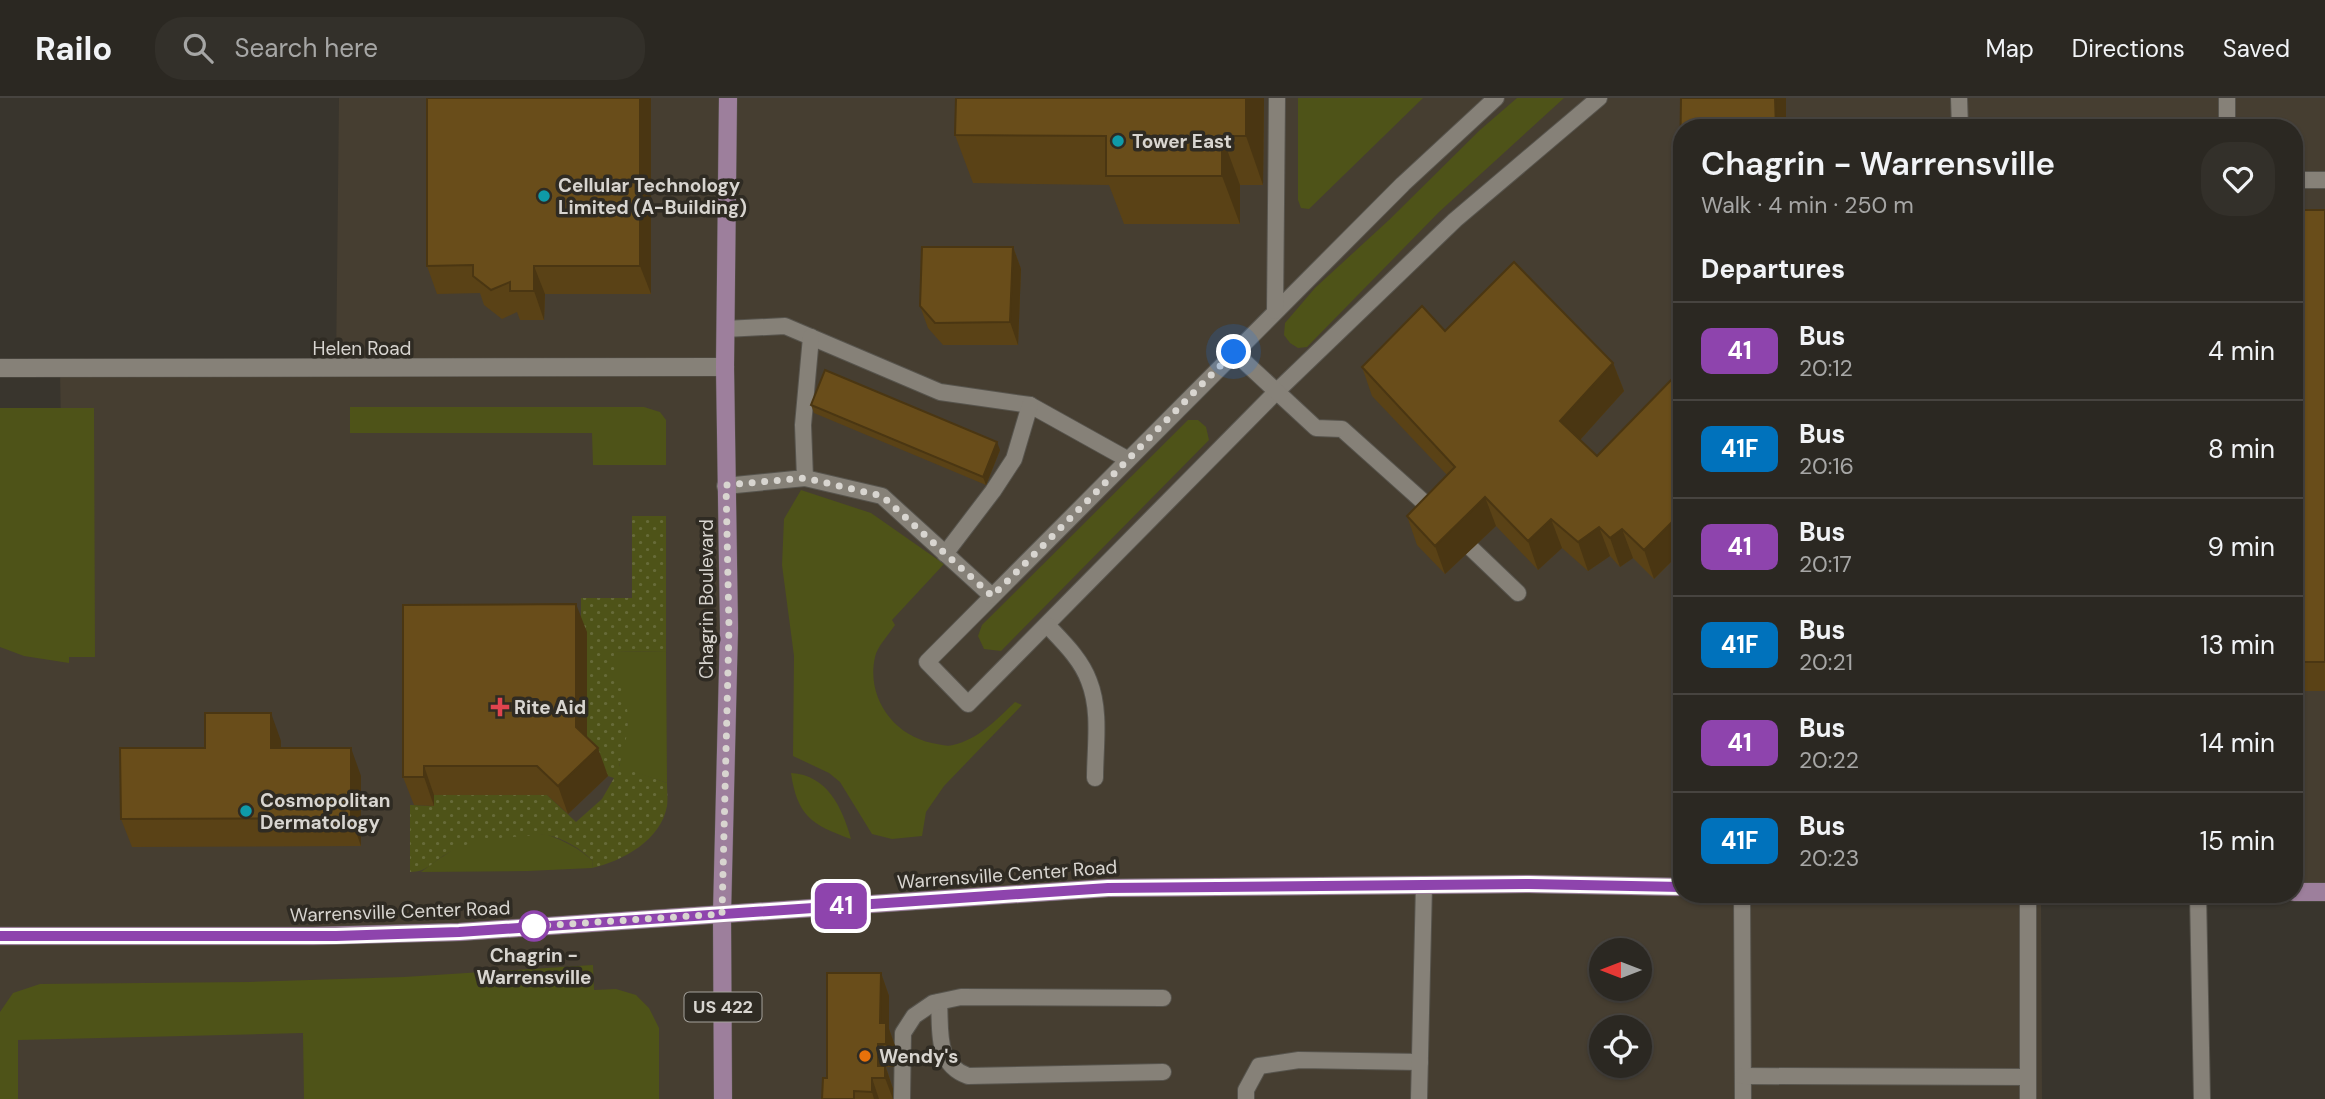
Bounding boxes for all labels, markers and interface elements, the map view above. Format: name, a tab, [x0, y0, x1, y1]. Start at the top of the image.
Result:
search box	[155, 17, 645, 80]
text: Railo	[35, 27, 113, 70]
icon: search	[179, 29, 217, 67]
text: Search here	[235, 31, 378, 65]
text: Map	[1986, 33, 2034, 64]
text: Directions	[2072, 33, 2185, 64]
text: Saved	[2223, 33, 2290, 64]
place label: Tower East	[1132, 129, 1232, 154]
marker: Tower East	[1110, 133, 1126, 149]
text: Chagrin - Warrensville	[1701, 142, 2055, 185]
button: heart	[2201, 142, 2275, 216]
place label: Cellular Technology Limited (A-Building)	[558, 173, 747, 220]
marker: Cellular Technology Limited (A-Building)	[536, 188, 552, 204]
text: Walk · 4 min · 250 m	[1701, 190, 1914, 220]
text: Departures	[1701, 252, 1845, 286]
text: Bus	[1799, 319, 1845, 353]
your location	[1216, 334, 1251, 369]
text: 4 min	[2208, 334, 2275, 368]
text: 41	[1727, 335, 1752, 366]
street label: Helen Road	[313, 336, 411, 361]
text: 20:12	[1799, 353, 1853, 383]
text: Bus	[1799, 417, 1845, 451]
text: 8 min	[2208, 432, 2275, 466]
text: 41F	[1721, 433, 1758, 464]
text: 20:16	[1799, 451, 1854, 481]
text: Bus	[1799, 515, 1845, 549]
street label: Chagrin Boulevard	[694, 519, 719, 679]
text: 9 min	[2207, 530, 2275, 564]
text: 41	[1727, 531, 1752, 562]
text: 20:17	[1799, 549, 1852, 579]
text: Bus	[1799, 613, 1845, 647]
text: 13 min	[2200, 628, 2275, 662]
text: 41F	[1721, 629, 1758, 660]
text: 20:21	[1799, 647, 1853, 677]
place label: Rite Aid	[514, 695, 586, 720]
marker: Rite Aid	[492, 699, 508, 715]
text: Bus	[1799, 711, 1845, 745]
text: 14 min	[2200, 726, 2275, 760]
text: 41	[1727, 727, 1752, 758]
text: 20:22	[1799, 745, 1859, 775]
place label: Cosmopolitan Dermatology	[260, 788, 391, 835]
marker: Cosmopolitan Dermatology	[238, 803, 254, 819]
text: Bus	[1799, 809, 1845, 843]
text: 15 min	[2200, 824, 2275, 858]
text: 41F	[1721, 825, 1758, 856]
text: 20:23	[1799, 843, 1859, 873]
street label: Warrensville Center Road	[896, 854, 1118, 895]
line badge: 41	[810, 883, 872, 929]
text: 41	[829, 890, 853, 921]
street label: Warrensville Center Road	[289, 895, 511, 928]
marker: Chagrin - Warrensville	[519, 911, 549, 941]
north arrow	[1589, 938, 1652, 1001]
map controls	[1589, 938, 1652, 1078]
place label: Chagrin - Warrensville	[476, 943, 592, 990]
road number: US 422	[684, 992, 762, 1022]
button: locate	[1589, 1015, 1652, 1078]
place label: Wendy's	[879, 1044, 958, 1069]
marker: Wendy's	[857, 1048, 873, 1064]

